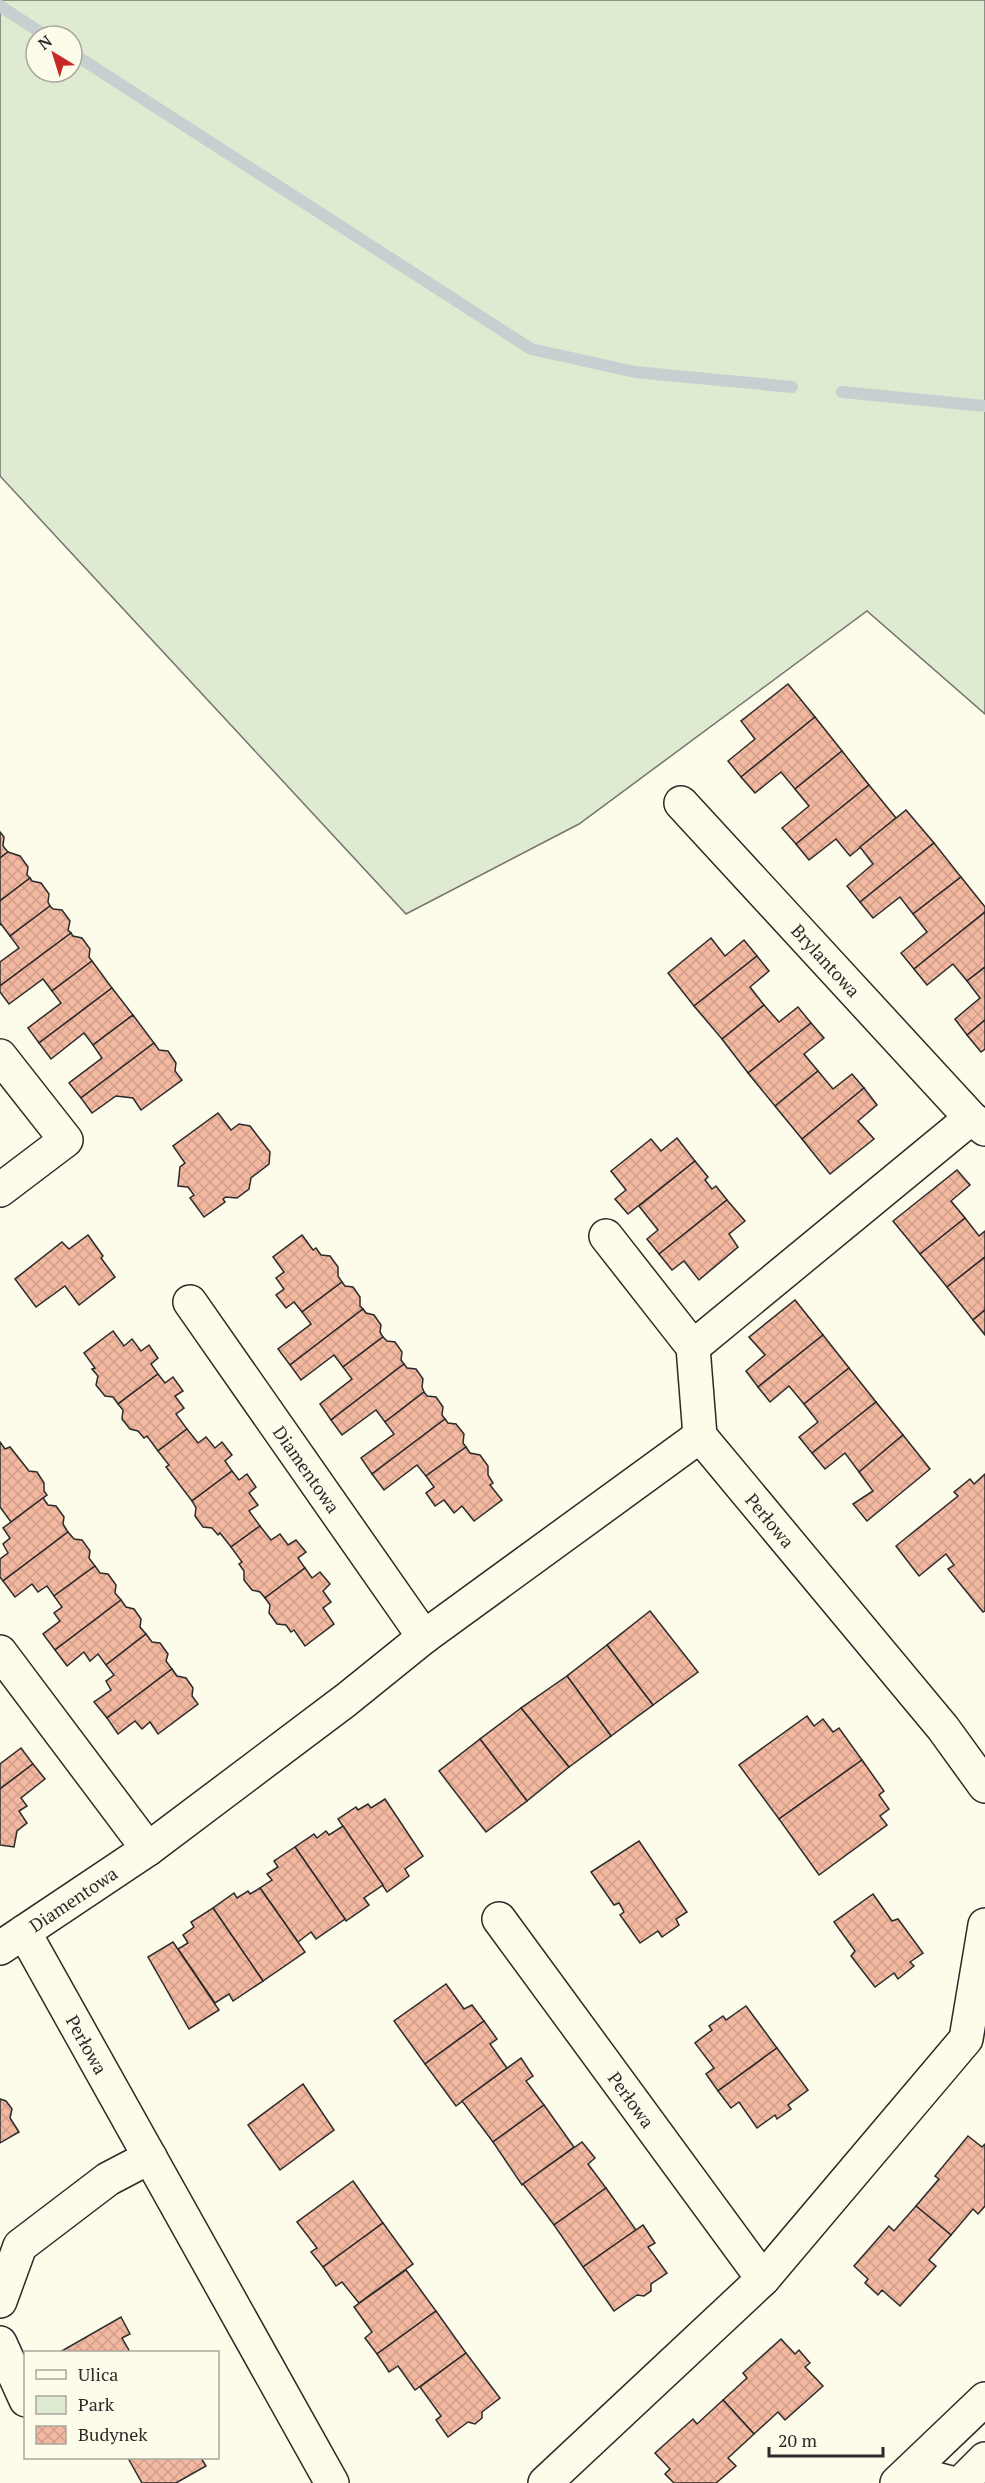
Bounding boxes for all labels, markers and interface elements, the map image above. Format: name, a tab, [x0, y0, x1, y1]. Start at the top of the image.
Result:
north arrow	[24, 24, 84, 84]
text: N	[33, 30, 56, 55]
street label: Brylantowa	[786, 919, 866, 1002]
street label: Diamentowa	[268, 1421, 346, 1518]
street label: Perłowa	[740, 1488, 800, 1553]
street label: Diamentowa	[24, 1861, 122, 1937]
street label: Perłowa	[61, 2011, 113, 2078]
street label: Perłowa	[603, 2067, 660, 2133]
legend	[24, 2351, 219, 2459]
text: Ulica	[78, 2362, 118, 2386]
text: Park	[78, 2392, 115, 2416]
scale bar	[769, 2420, 883, 2458]
text: Budynek	[78, 2422, 148, 2446]
text: 20 m	[778, 2428, 818, 2452]

